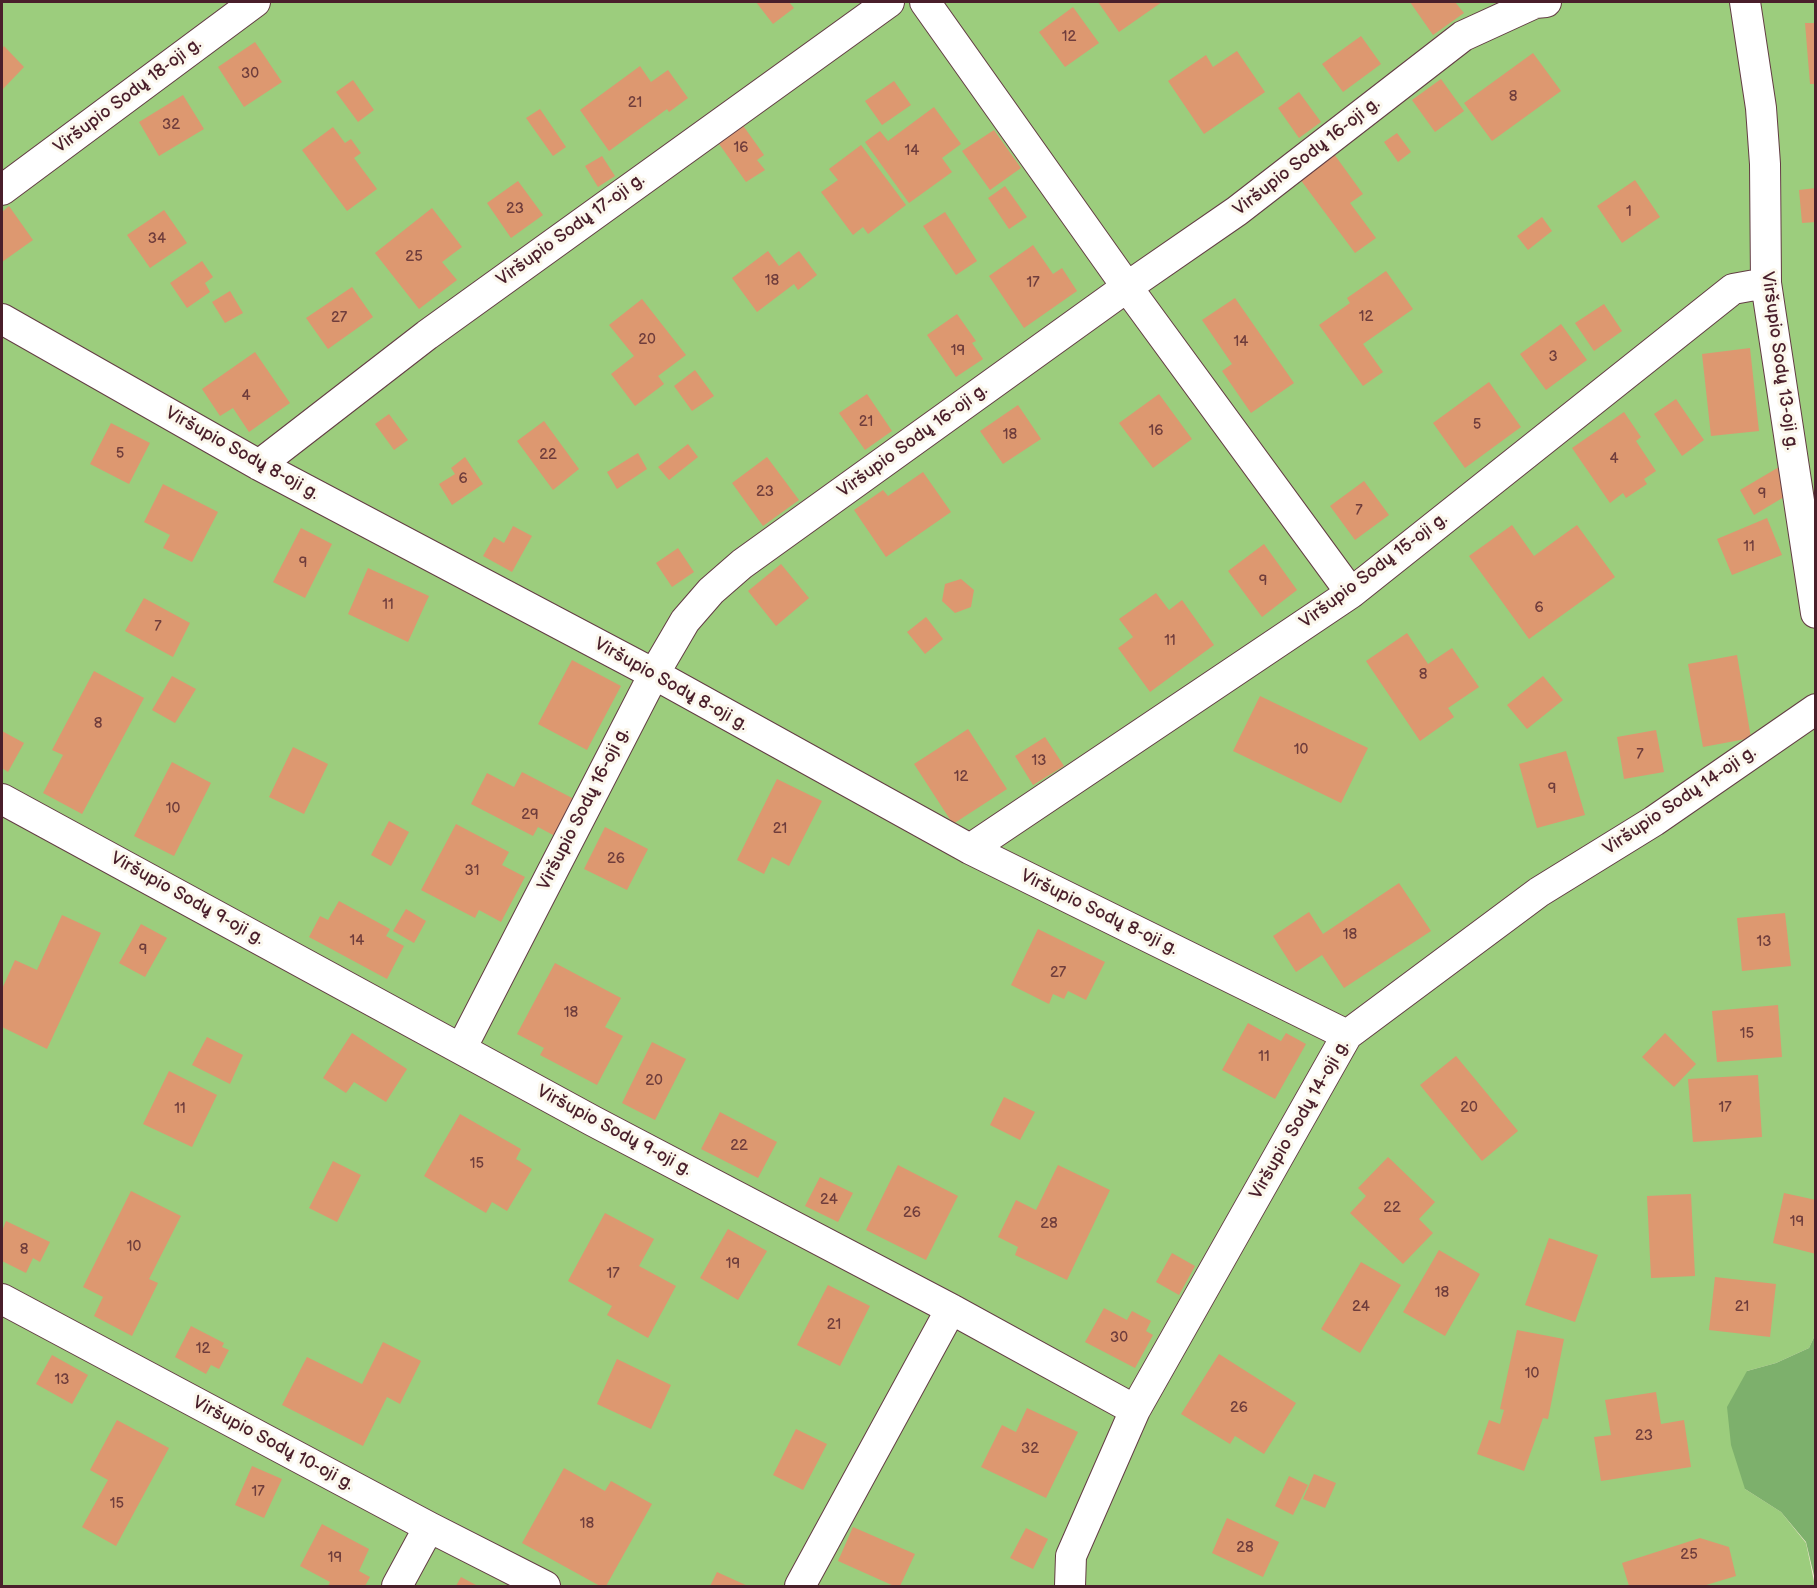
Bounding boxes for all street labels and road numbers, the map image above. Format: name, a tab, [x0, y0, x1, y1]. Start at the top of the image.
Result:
street label: Viršupio Sodų 18-oji g.	[50, 33, 206, 159]
street label: Viršupio Sodų 16-oji g.	[1229, 93, 1385, 221]
street label: Viršupio Sodų 17-oji g.	[493, 169, 649, 291]
street label: Viršupio Sodų 13-oji g.	[1756, 270, 1802, 452]
street label: Viršupio Sodų 16-oji g.	[834, 379, 992, 503]
street label: Viršupio Sodų 8-oji g.	[161, 403, 323, 505]
street label: Viršupio Sodų 15-oji g.	[1296, 508, 1452, 634]
street label: Viršupio Sodų 8-oji g.	[590, 634, 752, 736]
street label: Viršupio Sodų 16-oji g.	[534, 724, 634, 894]
street label: Viršupio Sodų 14-oji g.	[1599, 742, 1761, 860]
street label: Viršupio Sodų 9-oji g.	[106, 848, 268, 950]
street label: Viršupio Sodų 8-oji g.	[1017, 865, 1181, 961]
street label: Viršupio Sodų 14-oji g.	[1246, 1037, 1354, 1203]
street label: Viršupio Sodų 9-oji g.	[533, 1081, 695, 1181]
street label: Viršupio Sodų 10-oji g.	[189, 1392, 357, 1496]

